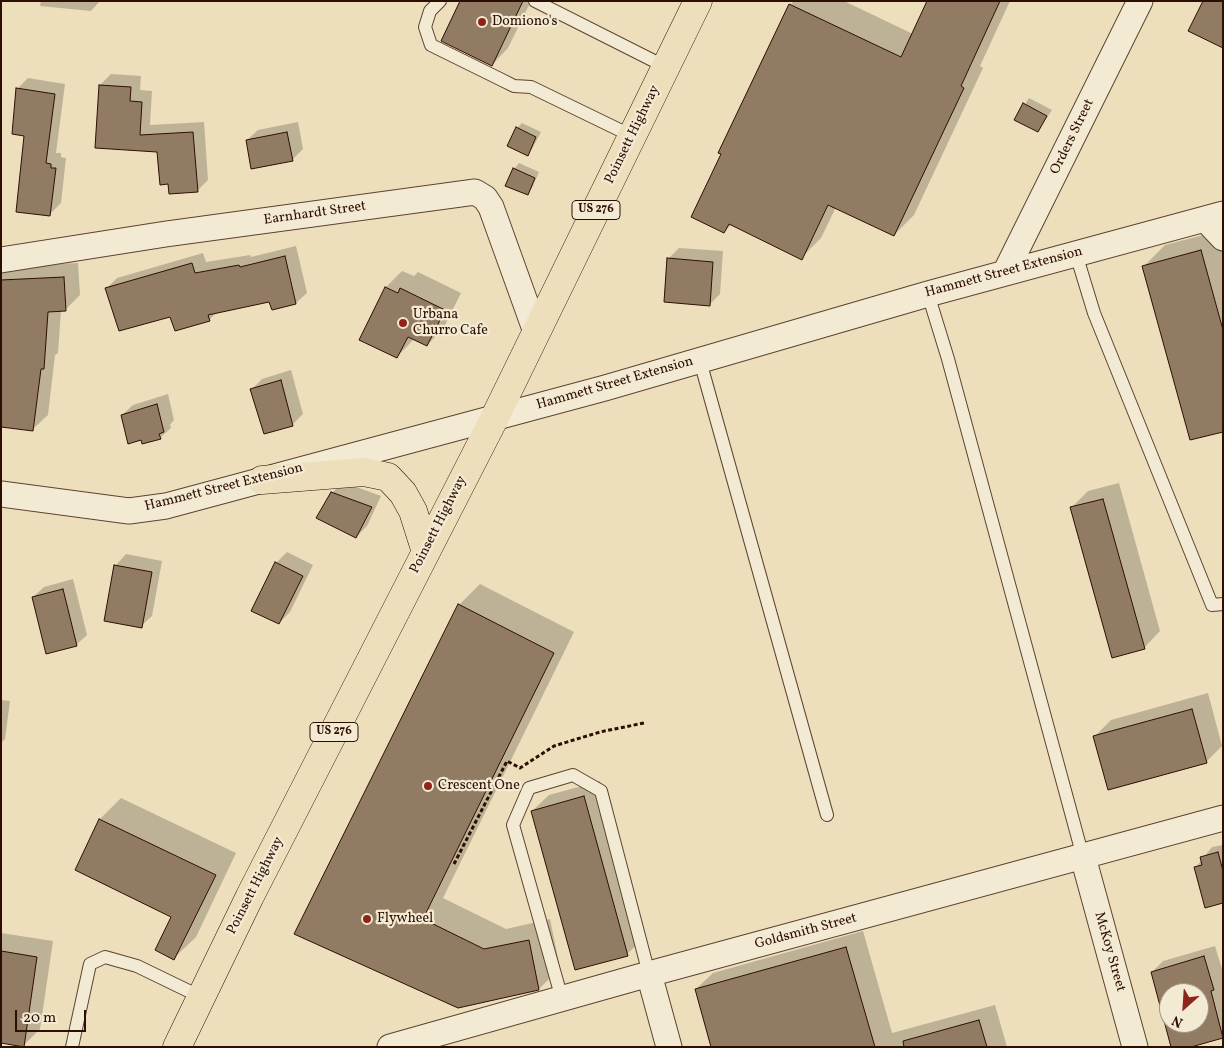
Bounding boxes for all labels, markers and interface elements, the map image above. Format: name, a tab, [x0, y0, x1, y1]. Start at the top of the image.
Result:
place label: Domiono's	[492, 14, 558, 30]
marker: Domiono's	[476, 16, 488, 28]
street label: Poinsett Highway	[602, 83, 664, 187]
street label: Orders Street	[1047, 96, 1099, 178]
street label: Earnhardt Street	[263, 199, 367, 229]
road number: US 276	[572, 200, 620, 220]
street label: Hammett Street Extension	[923, 244, 1085, 302]
place label: Urbana Churro Cafe	[413, 307, 488, 340]
marker: Urbana Churro Cafe	[397, 317, 409, 329]
street label: Hammett Street Extension	[535, 354, 695, 414]
street label: Hammett Street Extension	[143, 460, 305, 516]
street label: Poinsett Highway	[407, 473, 471, 577]
road number: US 276	[310, 722, 358, 742]
place label: Crescent One	[438, 778, 520, 794]
marker: Crescent One	[422, 780, 434, 792]
street label: Poinsett Highway	[224, 834, 288, 938]
street label: Goldsmith Street	[753, 910, 859, 954]
street label: McKoy Street	[1090, 910, 1128, 994]
place label: Flywheel	[377, 911, 433, 927]
marker: Flywheel	[361, 913, 373, 925]
north arrow	[1159, 983, 1209, 1033]
scale bar	[18, 1000, 89, 1032]
text: 20 m	[23, 1008, 56, 1029]
text: N	[1169, 1010, 1186, 1032]

